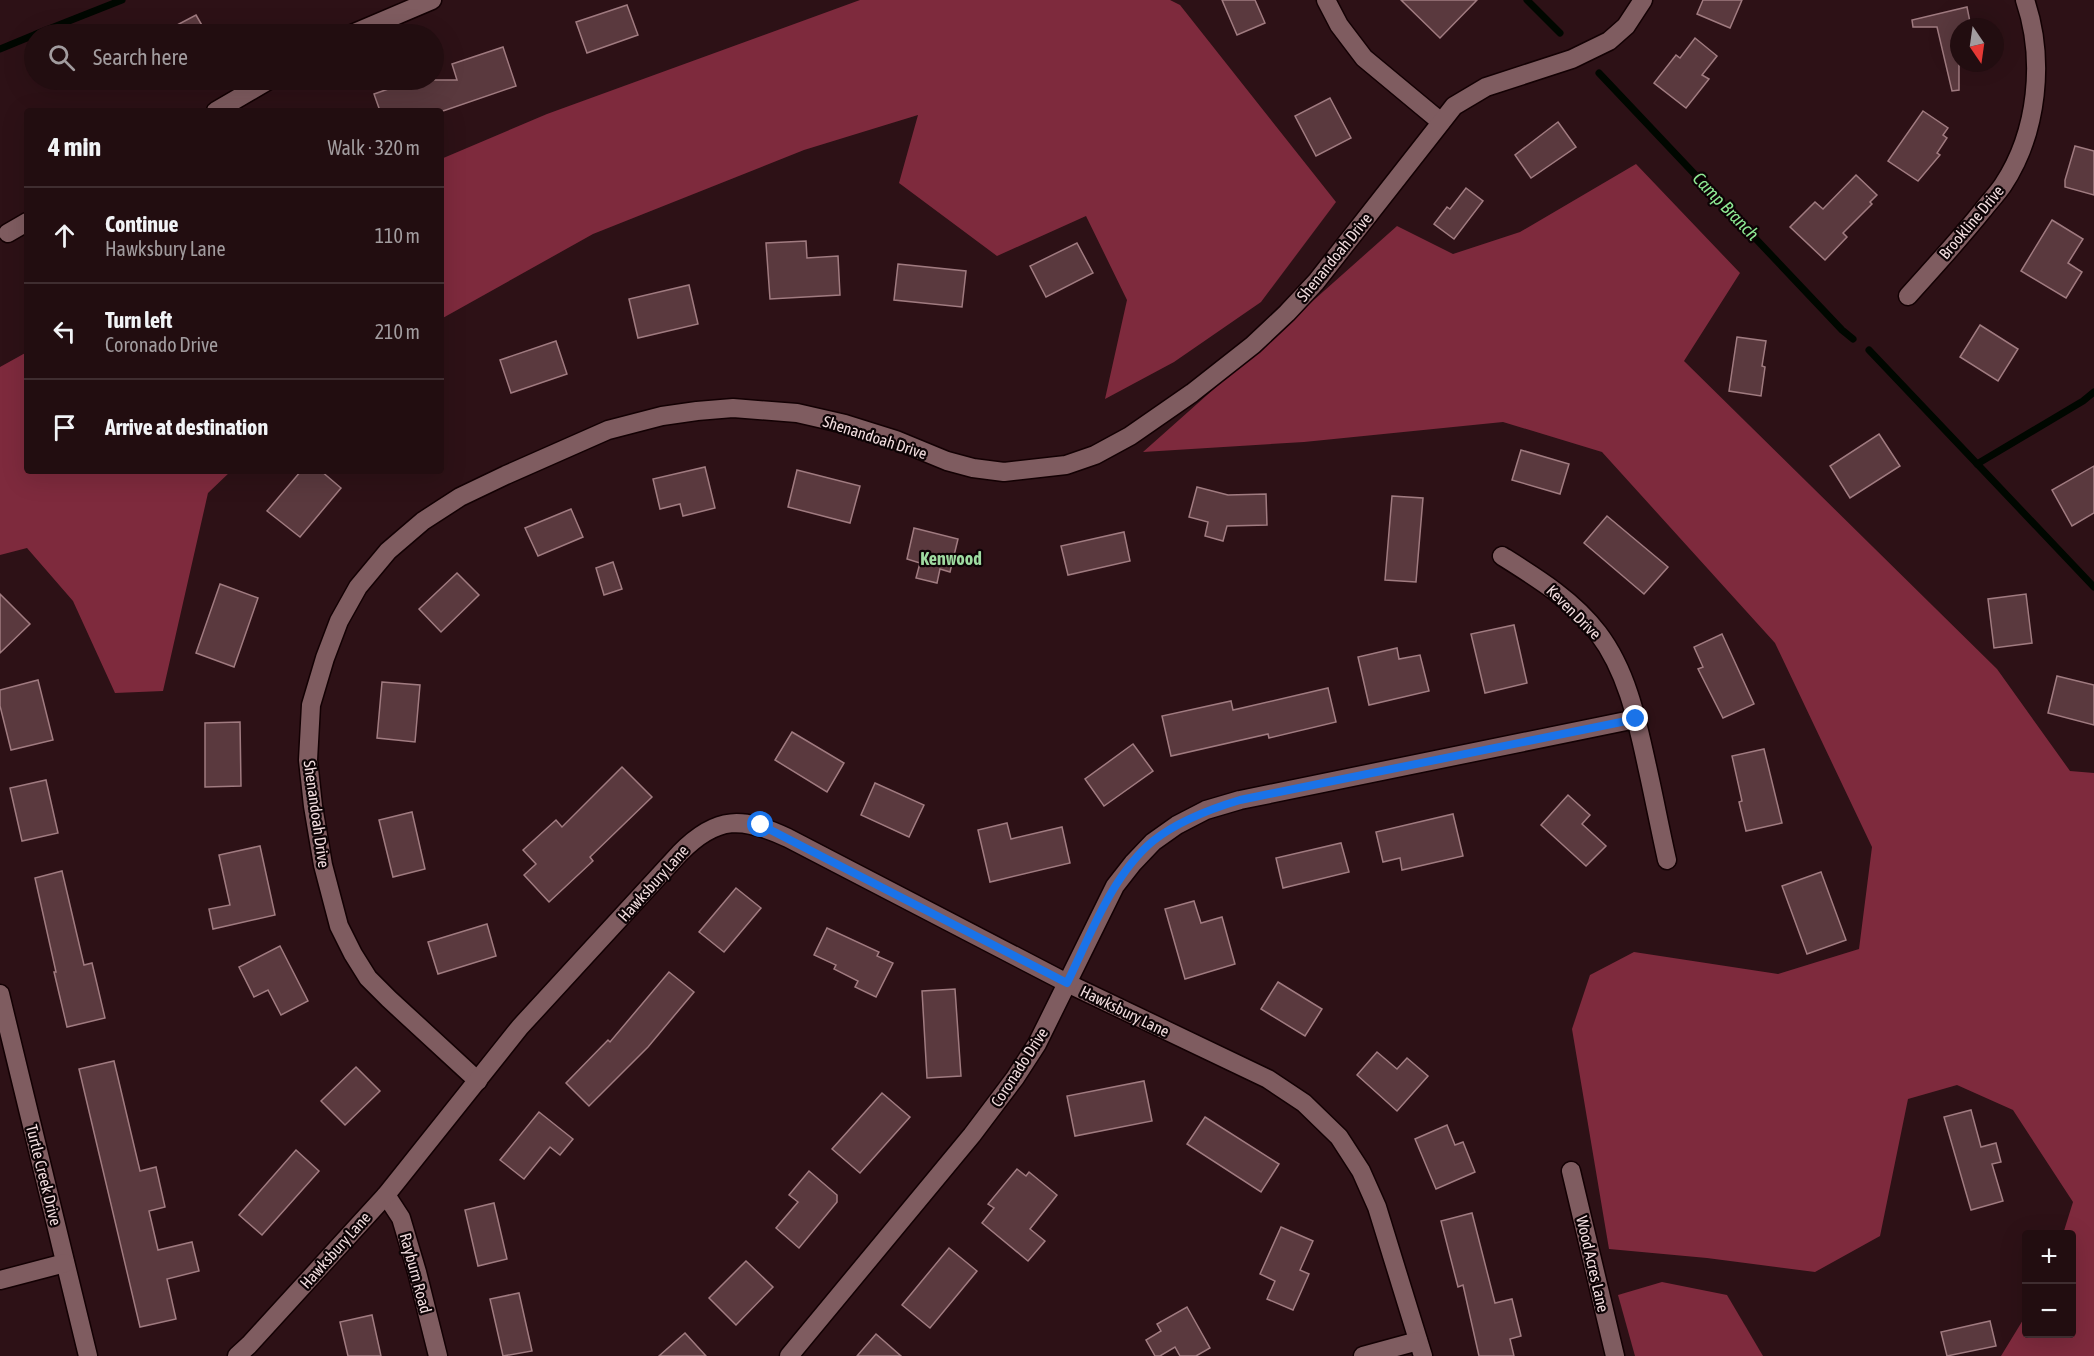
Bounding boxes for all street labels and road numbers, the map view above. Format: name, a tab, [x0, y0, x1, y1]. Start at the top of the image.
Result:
street label: Brookline Drive	[1935, 182, 2007, 262]
street label: Shenandoah Drive	[1293, 209, 1375, 305]
street label: Shenandoah Drive	[821, 412, 929, 462]
street label: Keven Drive	[1543, 581, 1605, 643]
street label: Shenandoah Drive	[301, 759, 333, 869]
street label: Hawksbury Lane	[614, 841, 693, 926]
street label: Hawksbury Lane	[1077, 982, 1172, 1041]
street label: Coronado Drive	[987, 1024, 1051, 1110]
street label: Turtle Creek Drive	[23, 1123, 65, 1227]
street label: Hawksbury Lane	[296, 1208, 375, 1293]
street label: Wood Acres Lane	[1573, 1214, 1613, 1314]
street label: Rayburn Road	[396, 1231, 435, 1315]

